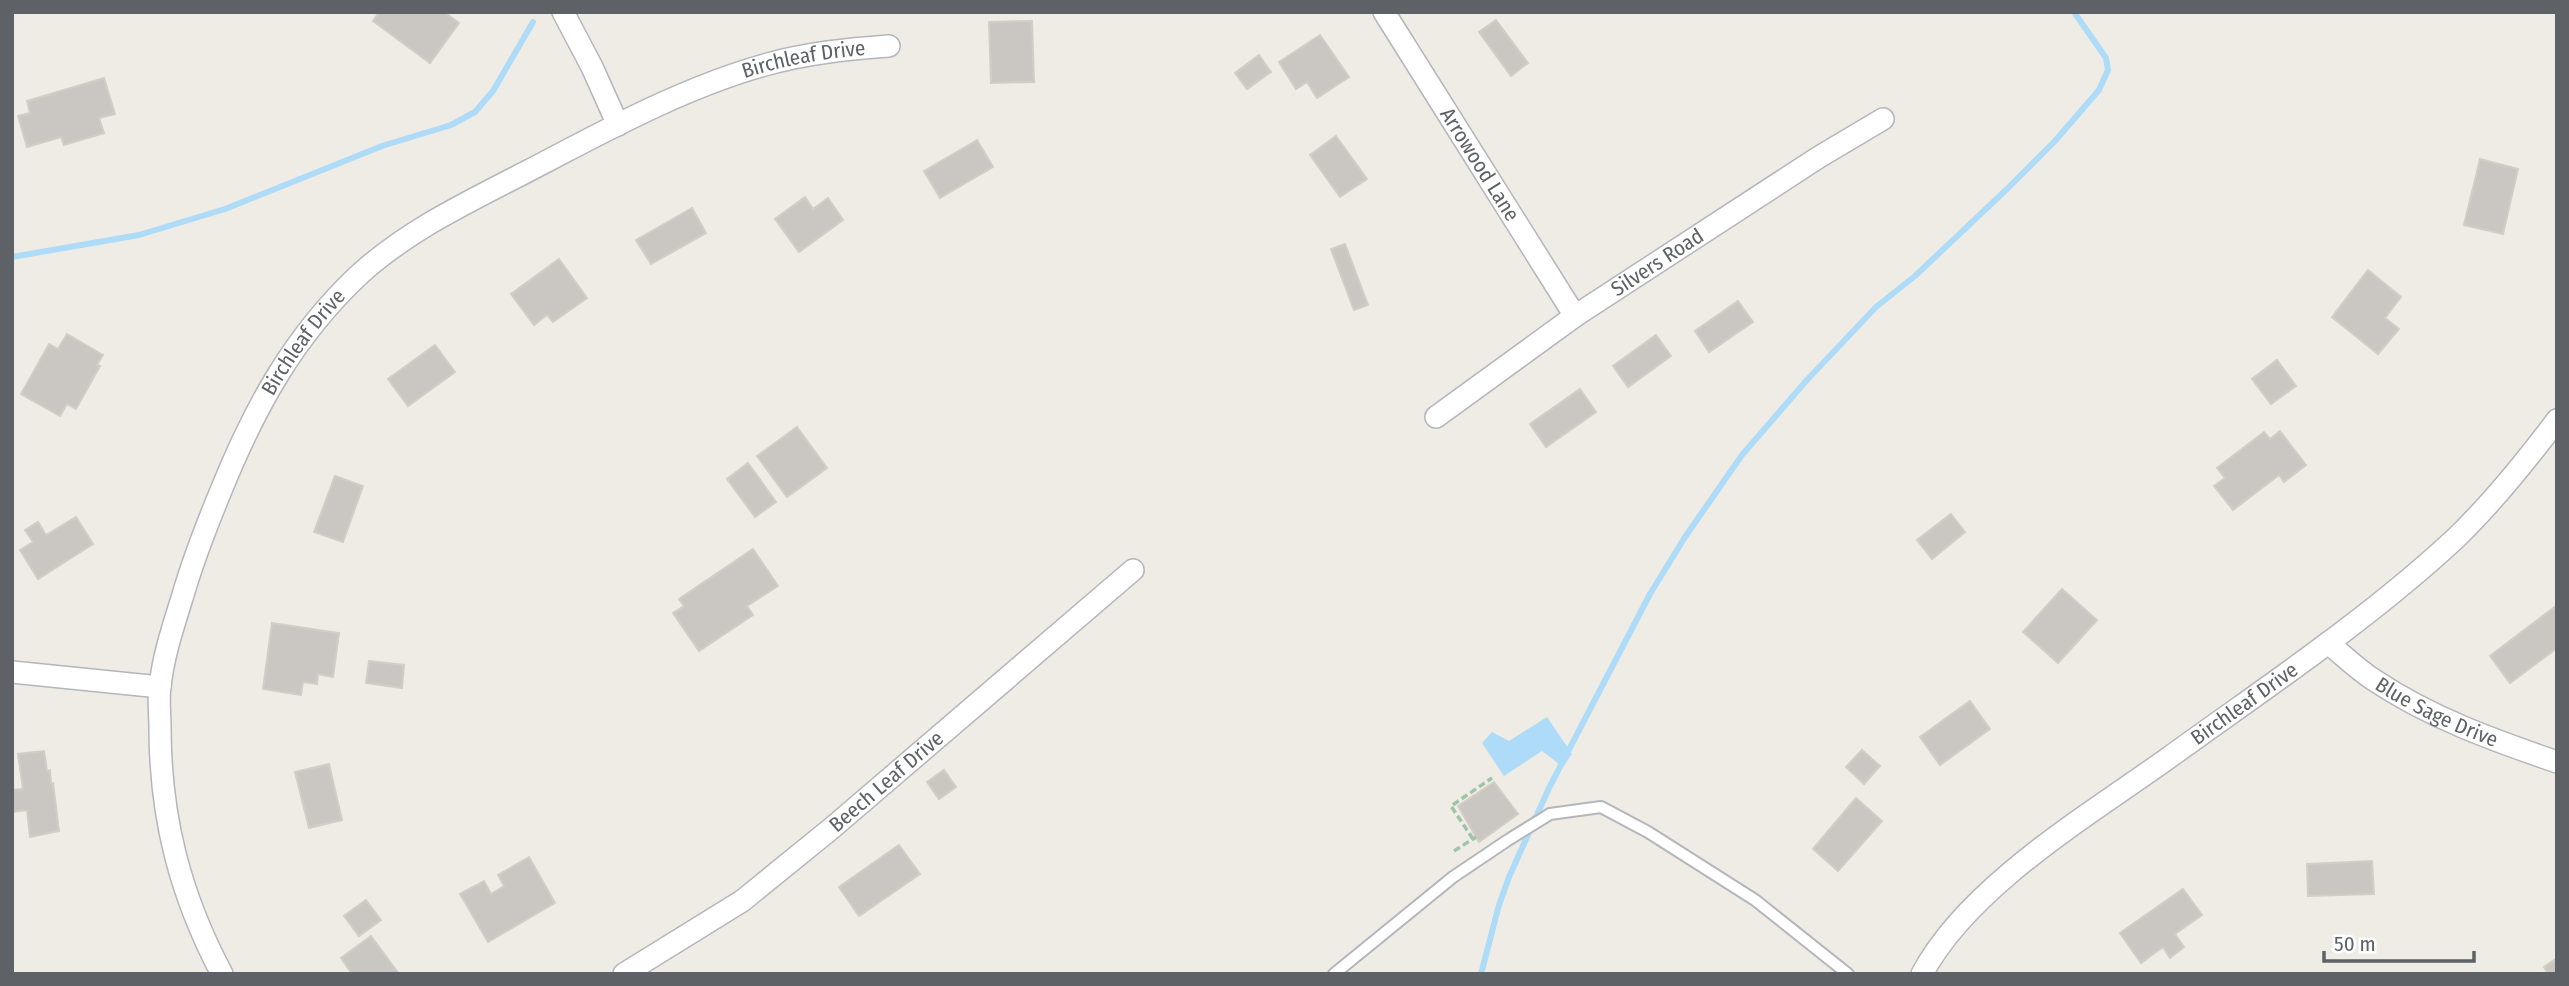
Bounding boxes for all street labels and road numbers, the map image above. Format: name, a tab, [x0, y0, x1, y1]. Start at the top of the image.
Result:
street label: Birchleaf Drive	[738, 35, 866, 84]
street label: Arrowood Lane	[1434, 103, 1525, 226]
street label: Silvers Road	[1606, 223, 1708, 302]
street label: Birchleaf Drive	[256, 284, 351, 400]
street label: Birchleaf Drive	[2186, 657, 2303, 751]
street label: Blue Sage Drive	[2371, 671, 2502, 753]
street label: Beech Leaf Drive	[824, 725, 949, 838]

